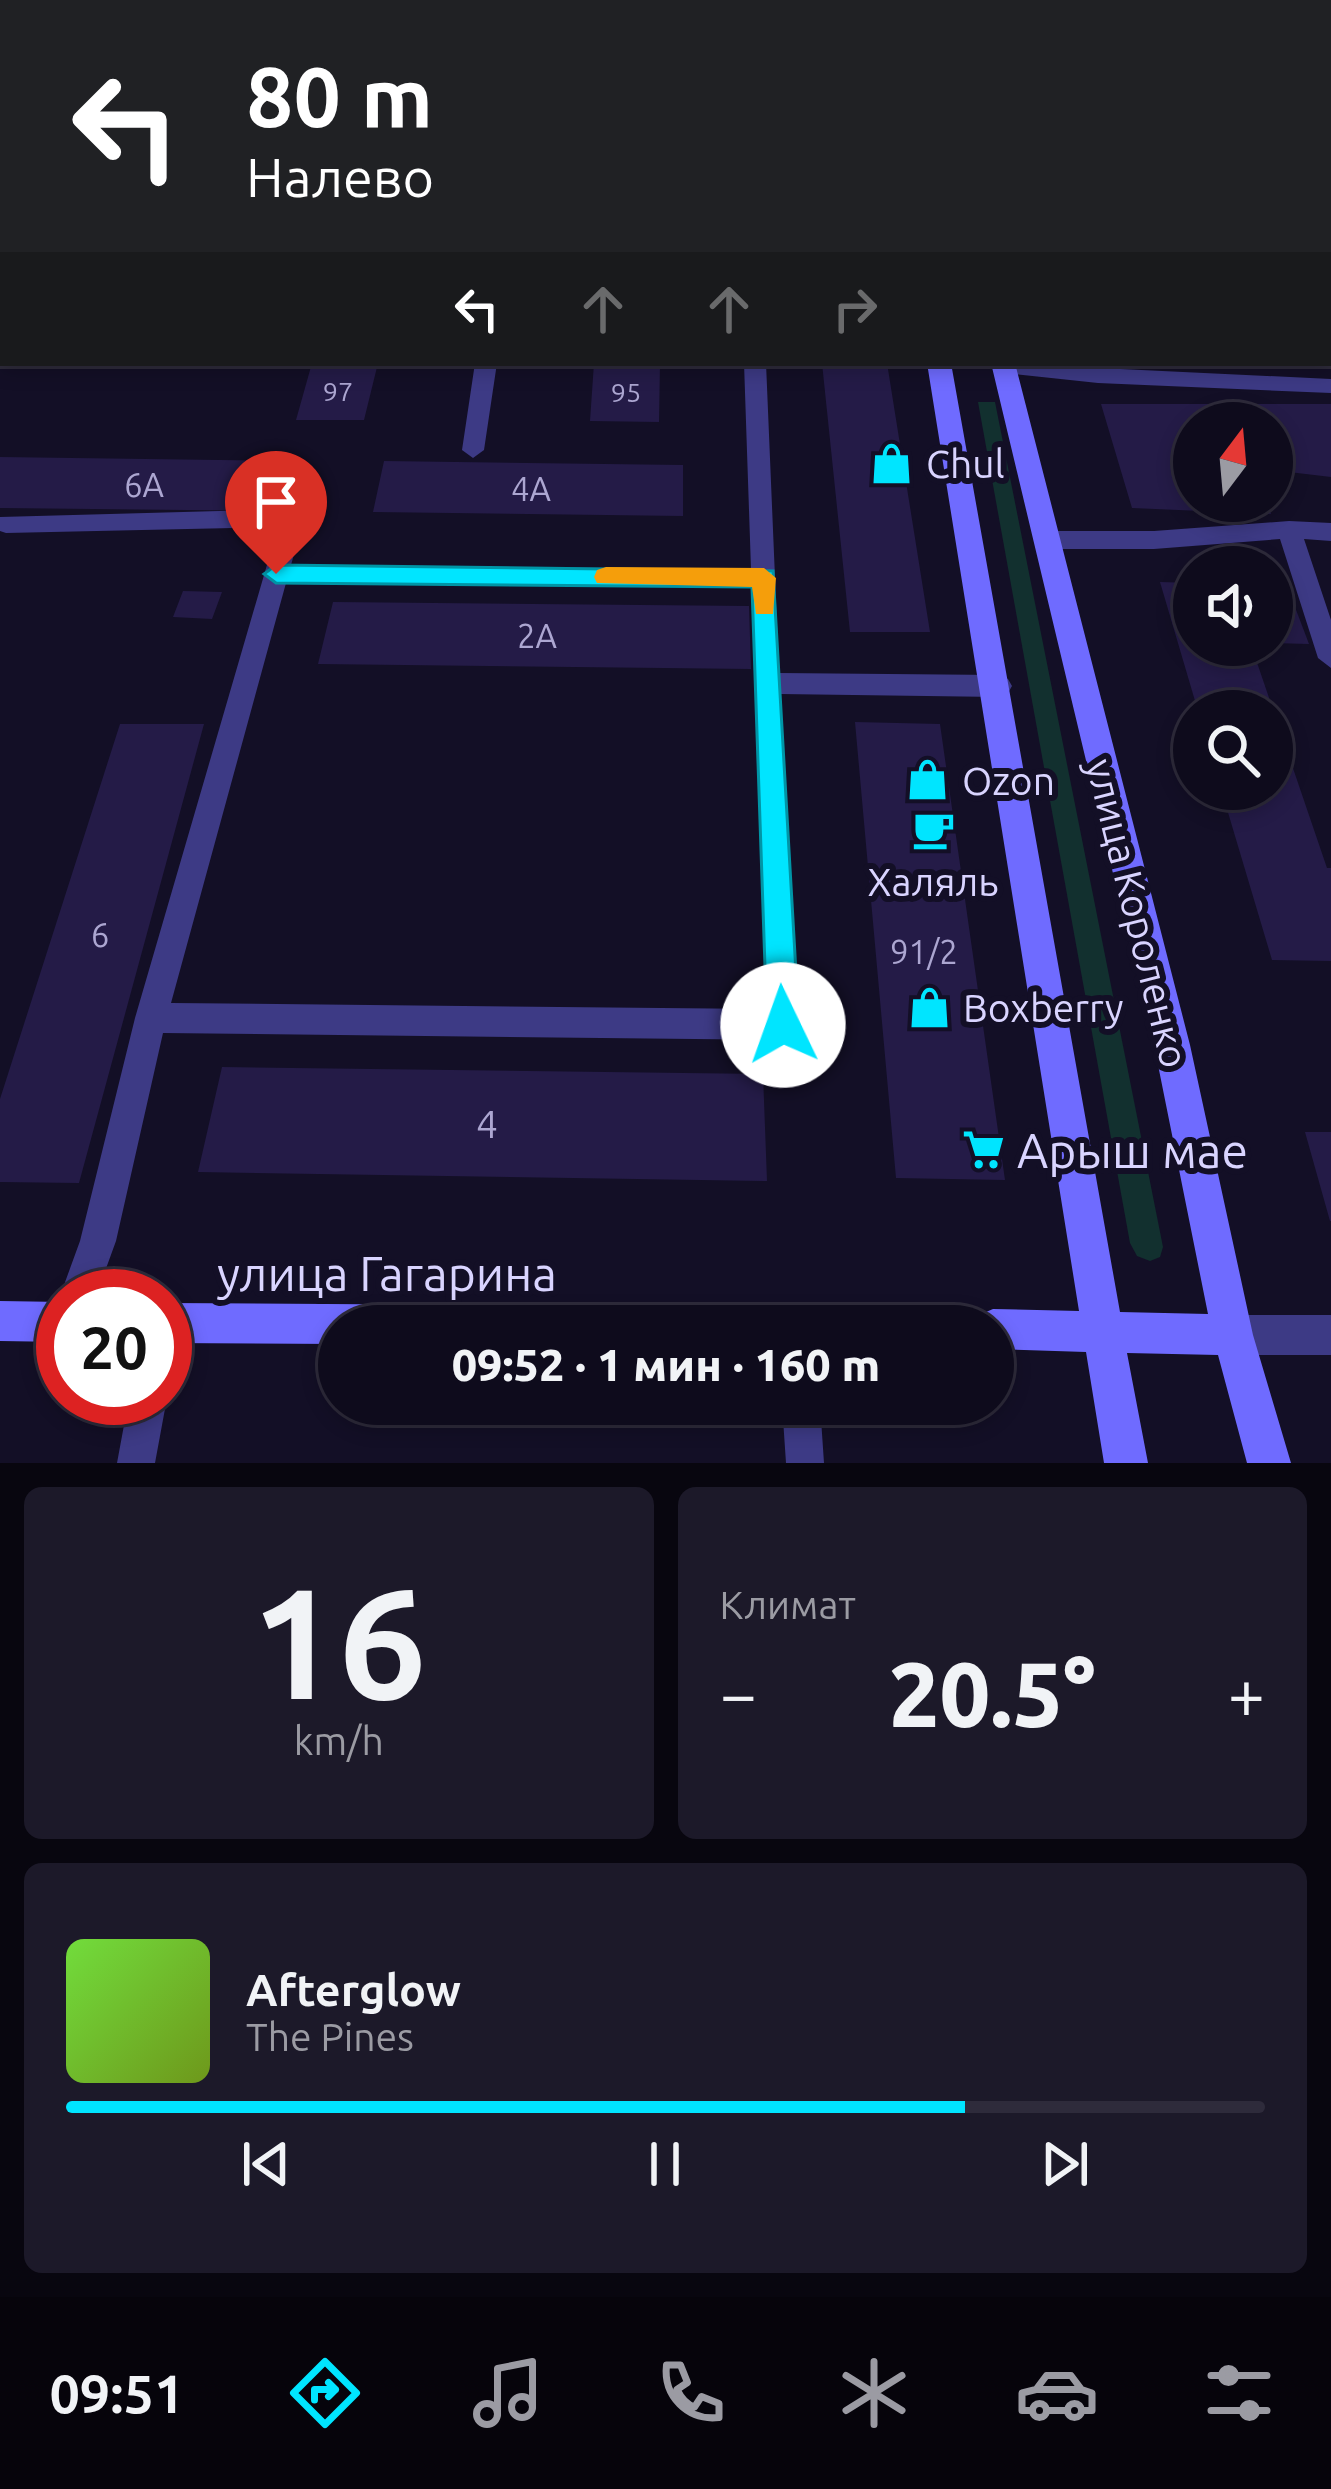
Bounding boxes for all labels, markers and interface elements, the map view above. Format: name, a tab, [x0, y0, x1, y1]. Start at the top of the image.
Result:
icon: left	[48, 48, 204, 204]
text: 80 m	[246, 49, 433, 143]
text: Налево	[246, 147, 434, 207]
icon: left	[444, 276, 510, 342]
icon: ahead	[570, 276, 636, 342]
icon: ahead	[696, 276, 762, 342]
icon: right	[822, 276, 888, 342]
house number: 97	[323, 376, 353, 406]
house number: 95	[611, 377, 641, 407]
north arrow	[1173, 402, 1293, 522]
map controls	[1173, 402, 1293, 810]
shop icon: Chul	[869, 440, 915, 486]
place label: Chul	[926, 442, 1005, 485]
pin	[225, 451, 327, 574]
house number: 6А	[124, 466, 165, 503]
icon: arrive	[243, 469, 309, 535]
house number: 4А	[511, 470, 552, 507]
button: sound	[1173, 546, 1293, 666]
house number: 2А	[517, 617, 558, 654]
button: search	[1173, 690, 1293, 810]
street label: улица Короленко	[1079, 754, 1197, 1072]
shop icon: Ozon	[905, 757, 951, 803]
place label: Ozon	[962, 759, 1055, 802]
cafe icon: Халяль	[910, 806, 956, 852]
place label: Халяль	[868, 860, 998, 903]
house number: 6	[91, 916, 109, 953]
house number: 91/2	[890, 933, 958, 970]
position arrow	[720, 962, 846, 1088]
shop icon: Boxberry	[906, 984, 952, 1030]
place label: Boxberry	[963, 986, 1123, 1029]
house number: 4	[476, 1102, 498, 1145]
place label: Арыш мае	[1017, 1123, 1248, 1177]
supermarket icon: Арыш мае	[960, 1127, 1006, 1173]
street label: улица Гагарина	[217, 1246, 557, 1300]
speed limit sign: 20	[36, 1269, 192, 1425]
text: 09:52 · 1 мин · 160 m	[452, 1339, 880, 1390]
text: 16	[251, 1554, 427, 1728]
text: Климат	[720, 1583, 856, 1626]
text: 20.5°	[889, 1643, 1096, 1744]
text: −	[720, 1656, 757, 1730]
text: +	[1228, 1656, 1265, 1730]
text: km/h	[294, 1719, 384, 1762]
text: Afterglow	[246, 1964, 461, 2015]
text: The Pines	[246, 2015, 414, 2058]
icon: previous	[233, 2131, 299, 2197]
icon: pause	[632, 2131, 698, 2197]
icon: next	[1032, 2131, 1098, 2197]
icon: directions	[283, 2351, 367, 2435]
icon: music	[466, 2351, 550, 2435]
icon: phone	[649, 2351, 733, 2435]
icon: climate	[832, 2351, 916, 2435]
icon: car	[1015, 2351, 1099, 2435]
icon: filters	[1197, 2351, 1281, 2435]
text: 09:51	[49, 2363, 185, 2423]

